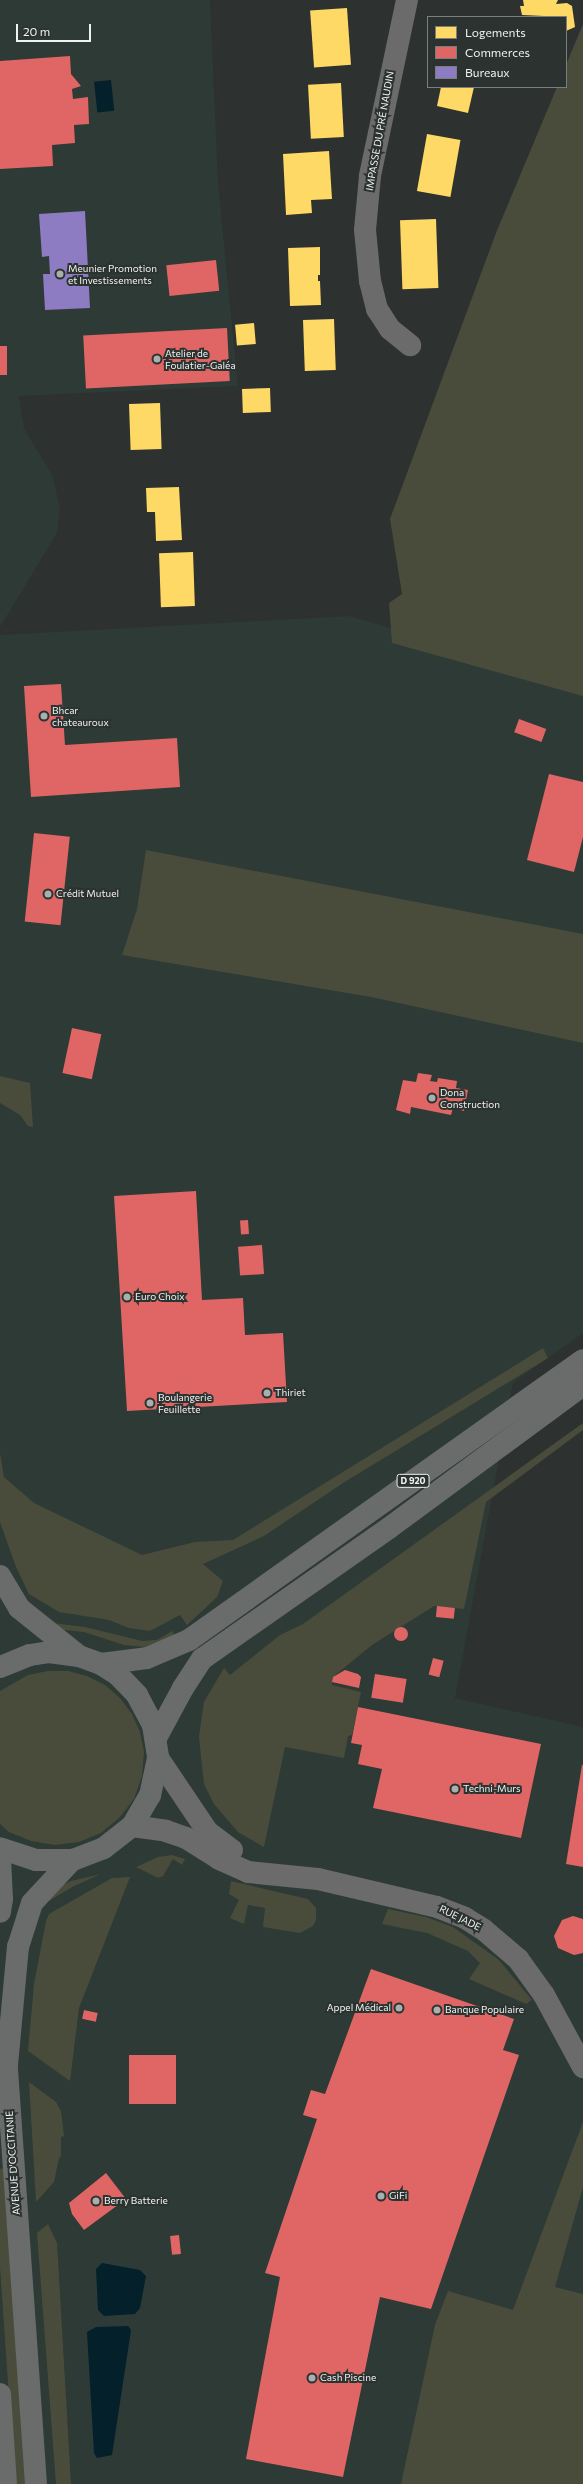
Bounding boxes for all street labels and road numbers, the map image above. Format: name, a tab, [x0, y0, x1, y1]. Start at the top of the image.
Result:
street label: IMPASSE DU PRÉ NAUDIN	[364, 70, 396, 192]
road number: D 920	[396, 1474, 430, 1488]
street label: RUE JADE	[437, 1903, 483, 1933]
street label: AVENUE D'OCCITANIE	[3, 2110, 23, 2216]

